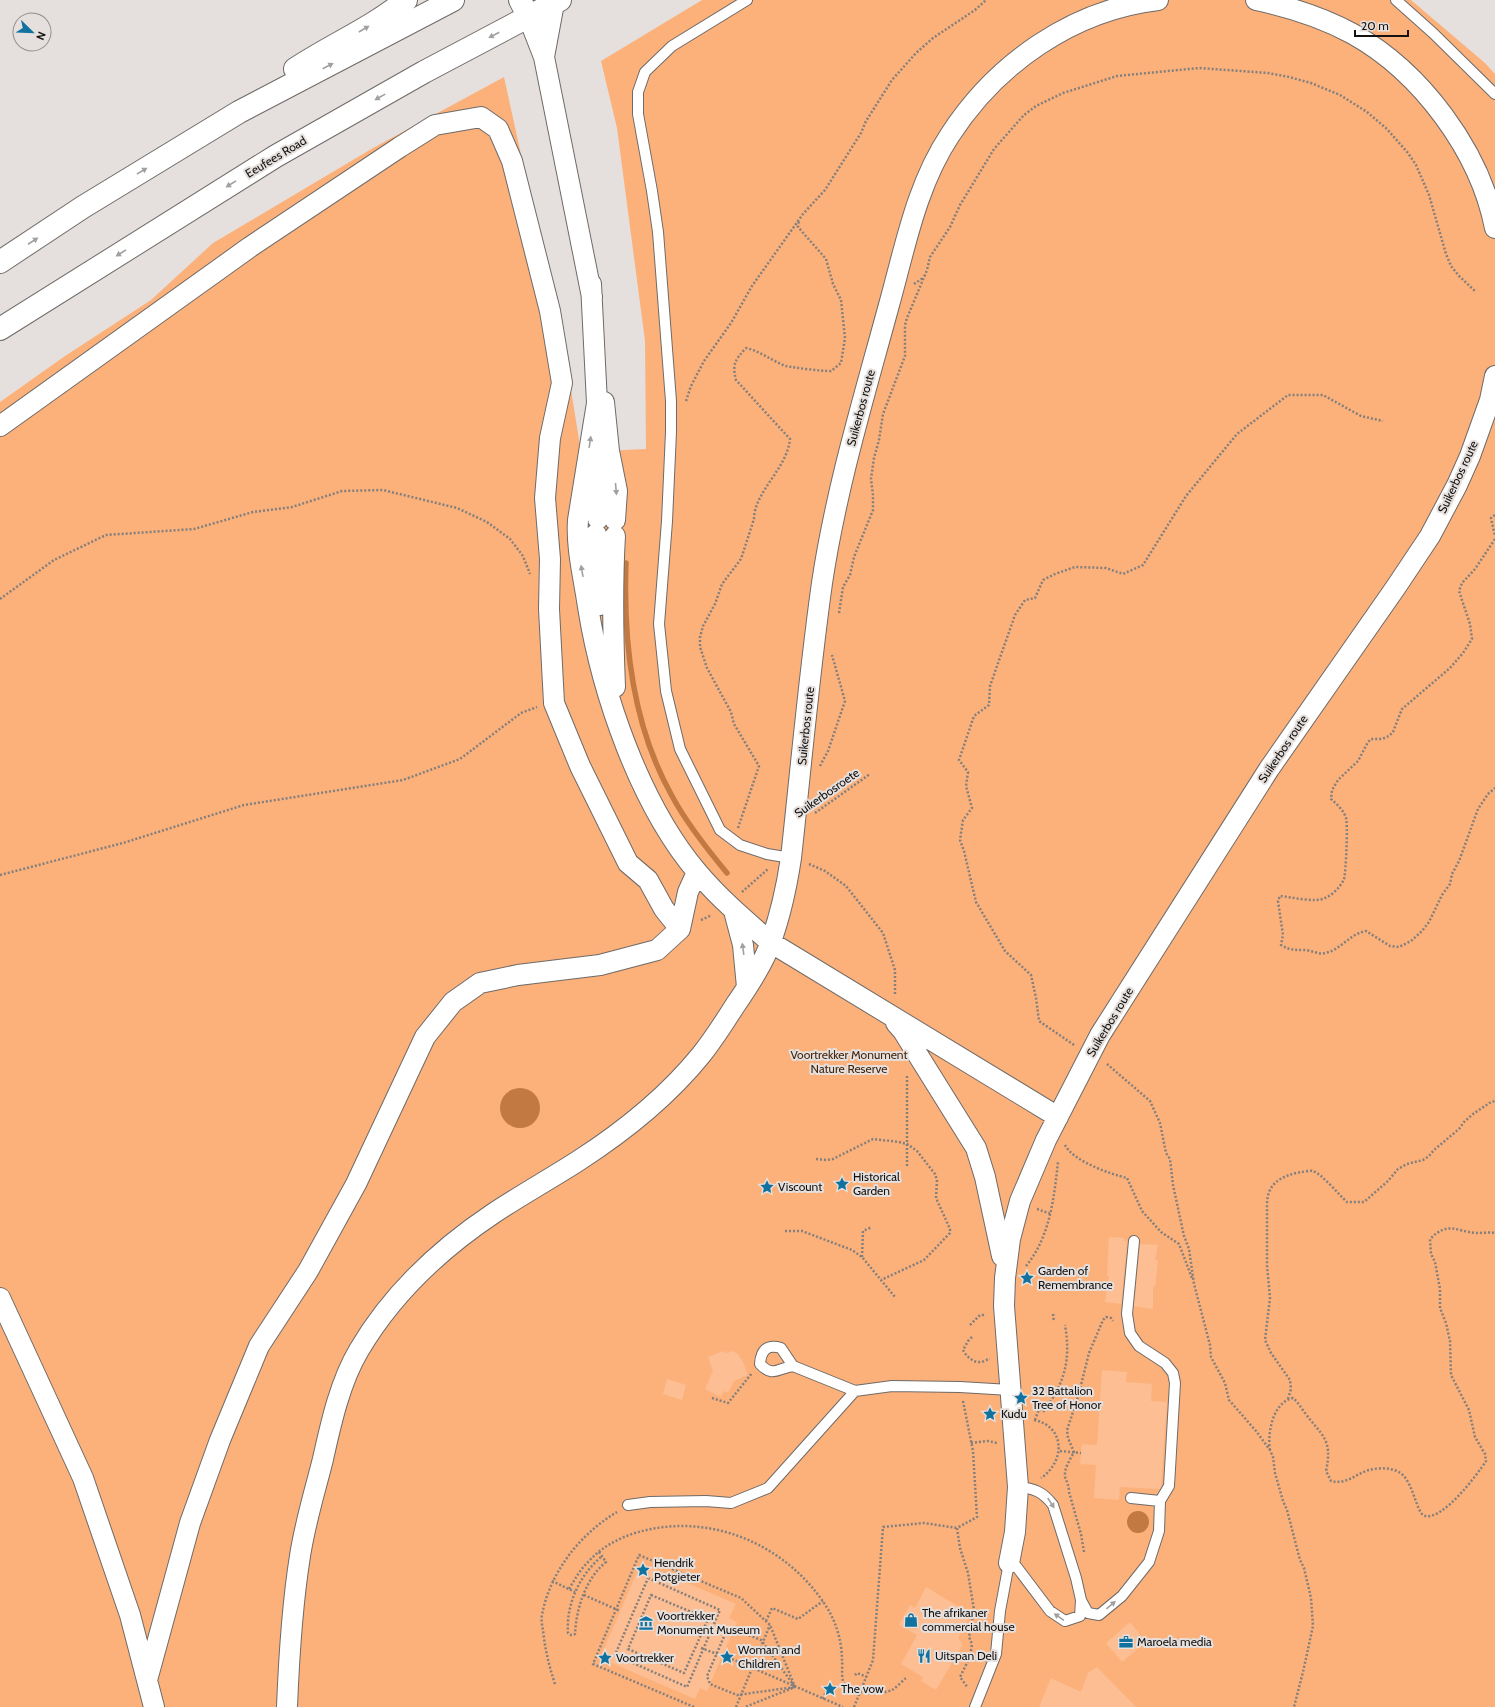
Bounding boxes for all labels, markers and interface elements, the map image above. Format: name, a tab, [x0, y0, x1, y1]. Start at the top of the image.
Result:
north arrow	[12, 12, 52, 52]
scale bar	[1355, 12, 1408, 38]
text: 20 m	[1361, 18, 1389, 33]
one-way arrow	[358, 25, 370, 32]
text: N	[33, 30, 49, 42]
one-way arrow	[488, 31, 500, 38]
one-way arrow	[323, 62, 334, 69]
one-way arrow	[374, 94, 386, 101]
street label: Eeufees Road	[242, 132, 309, 181]
one-way arrow	[137, 167, 147, 175]
one-way arrow	[226, 180, 236, 188]
one-way arrow	[27, 237, 38, 244]
one-way arrow	[116, 249, 126, 257]
street label: Suikerbos route	[843, 368, 878, 448]
one-way arrow	[587, 436, 593, 448]
street label: Suikerbos route	[1434, 438, 1481, 515]
one-way arrow	[613, 483, 620, 495]
one-way arrow	[579, 565, 585, 577]
street label: Suikerbos route	[794, 686, 817, 766]
street label: Suikerbos route	[1254, 712, 1311, 785]
street label: Suikerbosroete	[791, 765, 862, 820]
one-way arrow	[740, 943, 746, 955]
street label: Suikerbos route	[1083, 984, 1136, 1059]
park label: Voortrekker Monument Nature Reserve	[790, 1047, 908, 1076]
place label: Historical Garden	[853, 1169, 900, 1198]
place icon: Historical Garden	[834, 1176, 850, 1192]
place icon: Viscount	[759, 1179, 775, 1195]
place label: Viscount	[778, 1179, 822, 1194]
place label: Garden of Remembrance	[1038, 1263, 1113, 1292]
place icon: Garden of Remembrance	[1019, 1270, 1035, 1286]
place label: 32 Battalion Tree of Honor	[1032, 1383, 1101, 1412]
place icon: 32 Battalion Tree of Honor	[1013, 1390, 1029, 1406]
place icon: Kudu	[982, 1406, 998, 1422]
place label: Kudu	[1001, 1406, 1027, 1421]
one-way arrow	[1047, 1497, 1054, 1509]
place label: Hendrik Potgieter	[654, 1555, 700, 1584]
place icon: Hendrik Potgieter	[635, 1562, 651, 1578]
one-way arrow	[1106, 1601, 1116, 1610]
place label: The afrikaner commercial house	[922, 1605, 1015, 1634]
place label: Voortrekker Monument Museum	[657, 1608, 760, 1637]
shop icon: The afrikaner commercial house	[903, 1612, 919, 1628]
one-way arrow	[1054, 1613, 1064, 1621]
museum icon: Voortrekker Monument Museum	[638, 1615, 654, 1631]
office icon: Maroela media	[1118, 1634, 1134, 1650]
place label: Maroela media	[1137, 1634, 1212, 1649]
place label: Woman and Children	[738, 1642, 800, 1671]
restaurant icon: Uitspan Deli	[916, 1648, 932, 1664]
place label: Uitspan Deli	[935, 1648, 997, 1663]
place icon: Woman and Children	[719, 1649, 735, 1665]
place icon: Voortrekker	[597, 1650, 613, 1666]
place label: Voortrekker	[616, 1650, 674, 1665]
place icon: The vow	[822, 1681, 838, 1697]
place label: The vow	[841, 1681, 884, 1696]

